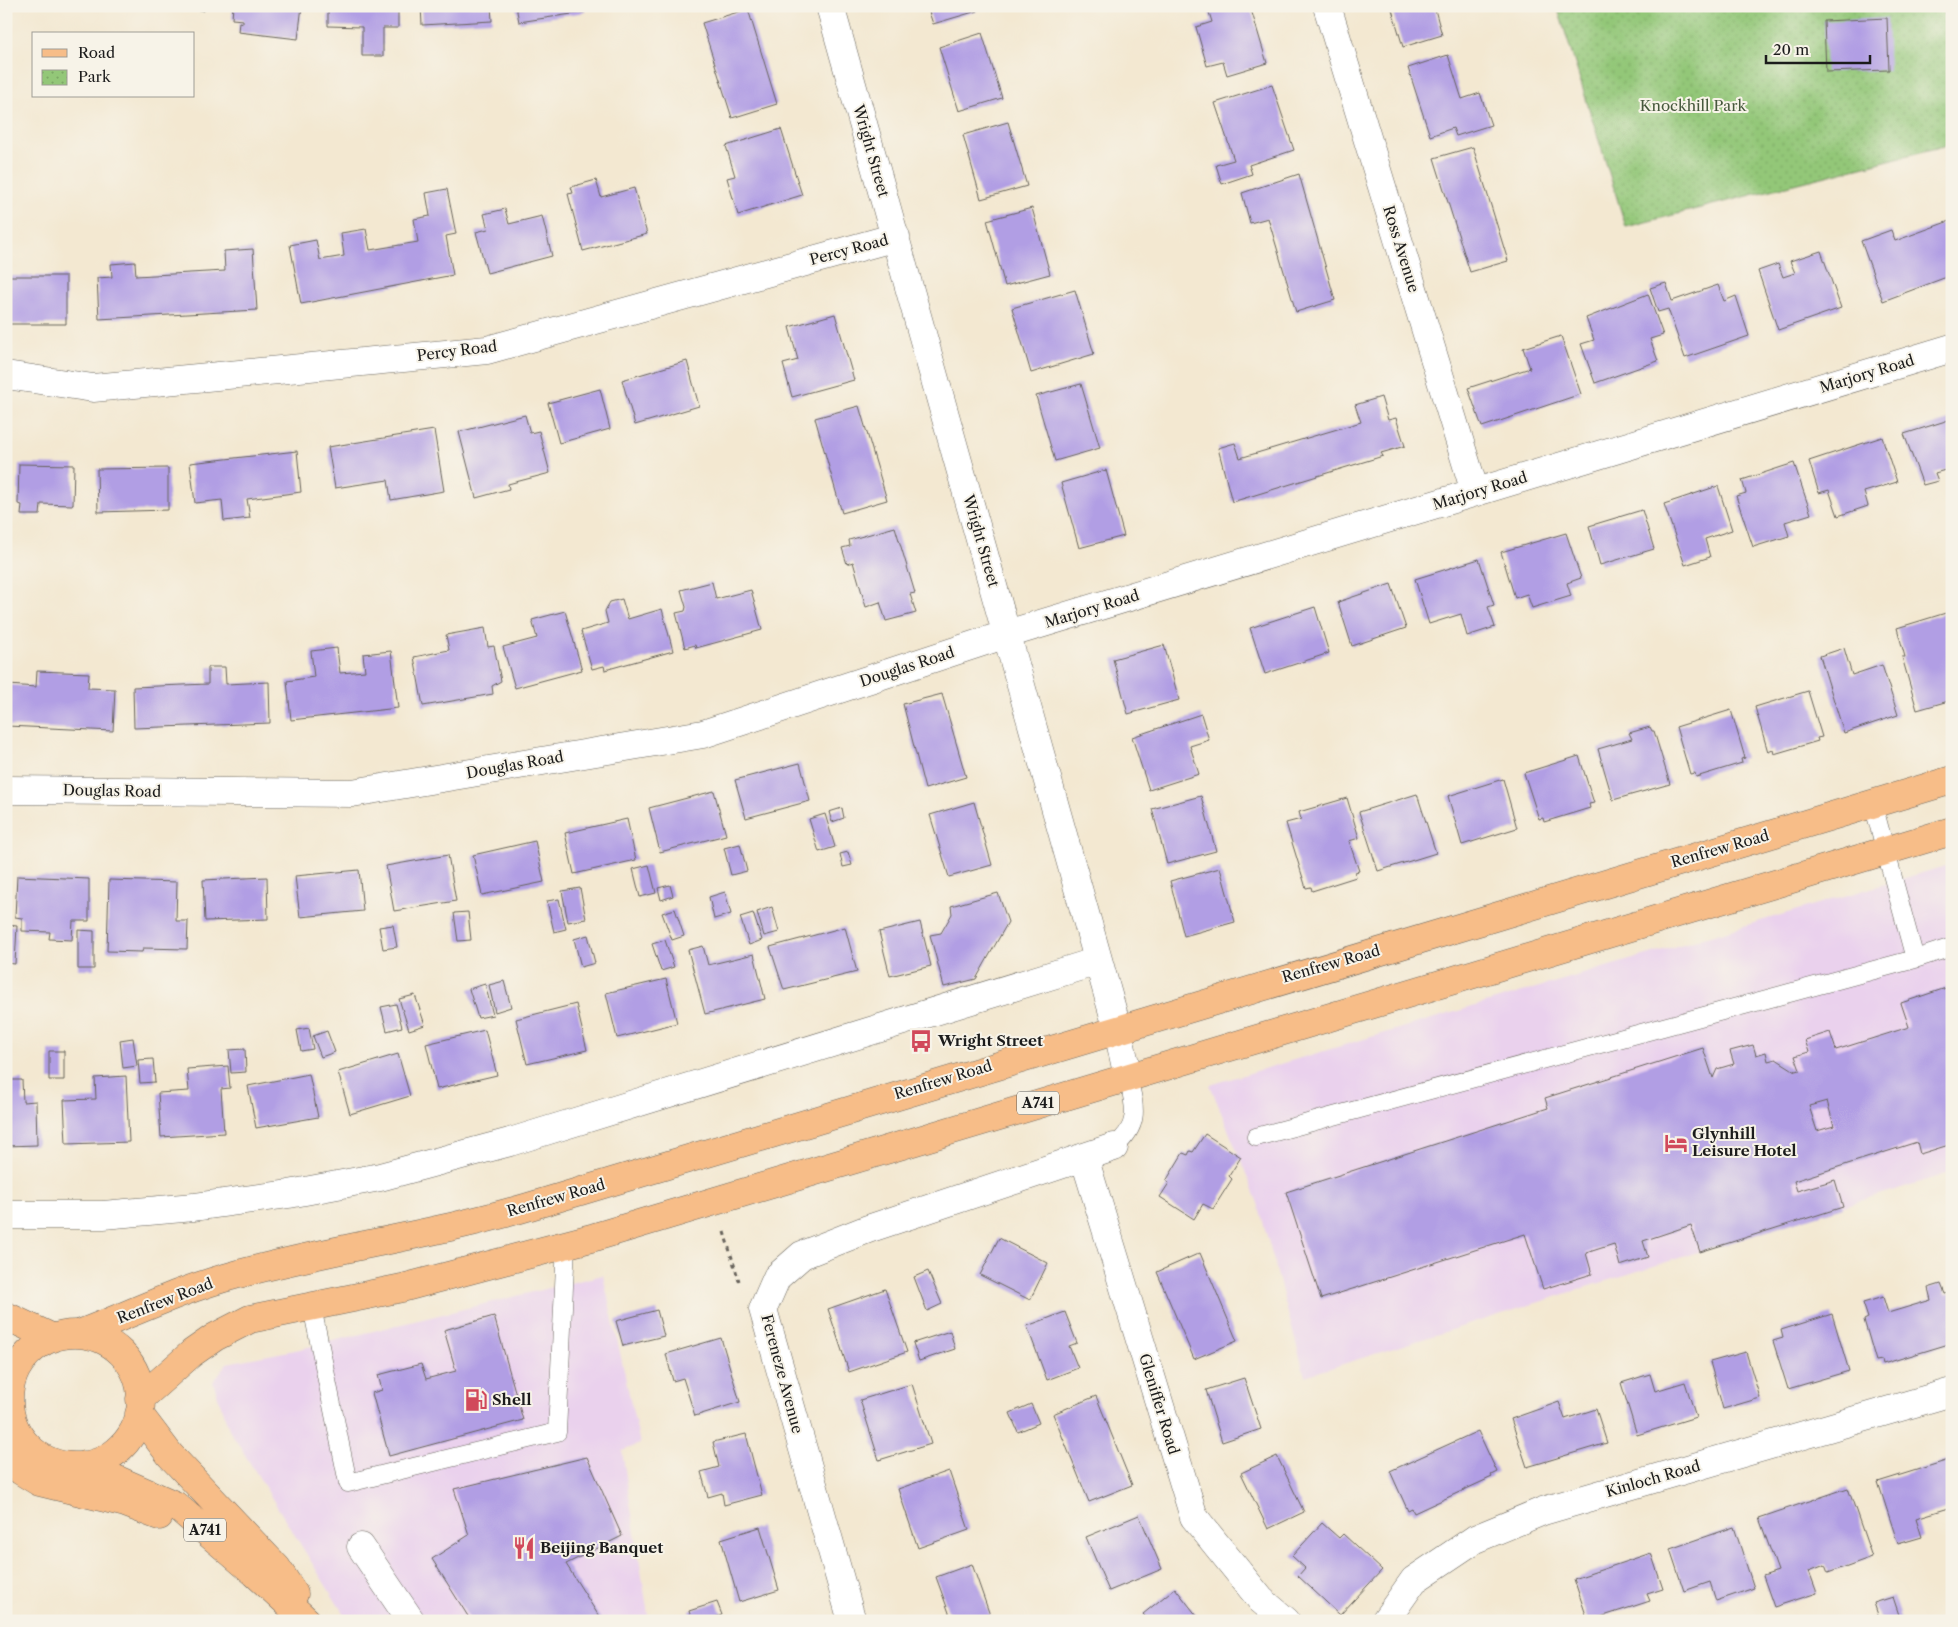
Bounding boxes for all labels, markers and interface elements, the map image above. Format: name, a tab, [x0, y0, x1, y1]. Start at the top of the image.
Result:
legend	[32, 32, 195, 98]
scale bar	[1766, 32, 1869, 64]
text: 20 m	[1773, 40, 1809, 59]
text: Road	[78, 43, 115, 62]
text: Park	[78, 67, 112, 86]
park label: Knockhill Park	[1640, 96, 1747, 115]
street label: Wright Street	[849, 101, 894, 200]
street label: Ross Avenue	[1379, 203, 1424, 295]
street label: Percy Road	[807, 230, 890, 269]
street label: Percy Road	[416, 336, 498, 365]
street label: Marjory Road	[1817, 350, 1916, 397]
street label: Marjory Road	[1430, 467, 1529, 514]
street label: Wright Street	[959, 491, 1004, 590]
street label: Marjory Road	[1042, 585, 1141, 632]
street label: Douglas Road	[857, 642, 957, 691]
street label: Douglas Road	[465, 747, 565, 782]
street label: Douglas Road	[63, 780, 161, 801]
street label: Renfrew Road	[1669, 825, 1771, 872]
street label: Renfrew Road	[1280, 940, 1382, 987]
bus stop icon: Wright Street	[908, 1028, 934, 1054]
place label: Wright Street	[937, 1031, 1043, 1050]
street label: Renfrew Road	[892, 1056, 994, 1103]
road number: A741	[1017, 1092, 1059, 1114]
place label: Glynhill Leisure Hotel	[1692, 1124, 1797, 1160]
hotel icon: Glynhill Leisure Hotel	[1663, 1130, 1689, 1156]
street label: Renfrew Road	[505, 1174, 607, 1221]
street label: Renfrew Road	[114, 1274, 216, 1328]
street label: Fereneze Avenue	[757, 1312, 808, 1436]
street label: Gleniffer Road	[1135, 1351, 1184, 1457]
fuel station icon: Shell	[463, 1387, 489, 1413]
place label: Shell	[492, 1390, 531, 1409]
street label: Kinloch Road	[1603, 1456, 1702, 1501]
road number: A741	[184, 1518, 226, 1542]
restaurant icon: Beijing Banquet	[511, 1535, 537, 1561]
place label: Beijing Banquet	[540, 1538, 663, 1557]

